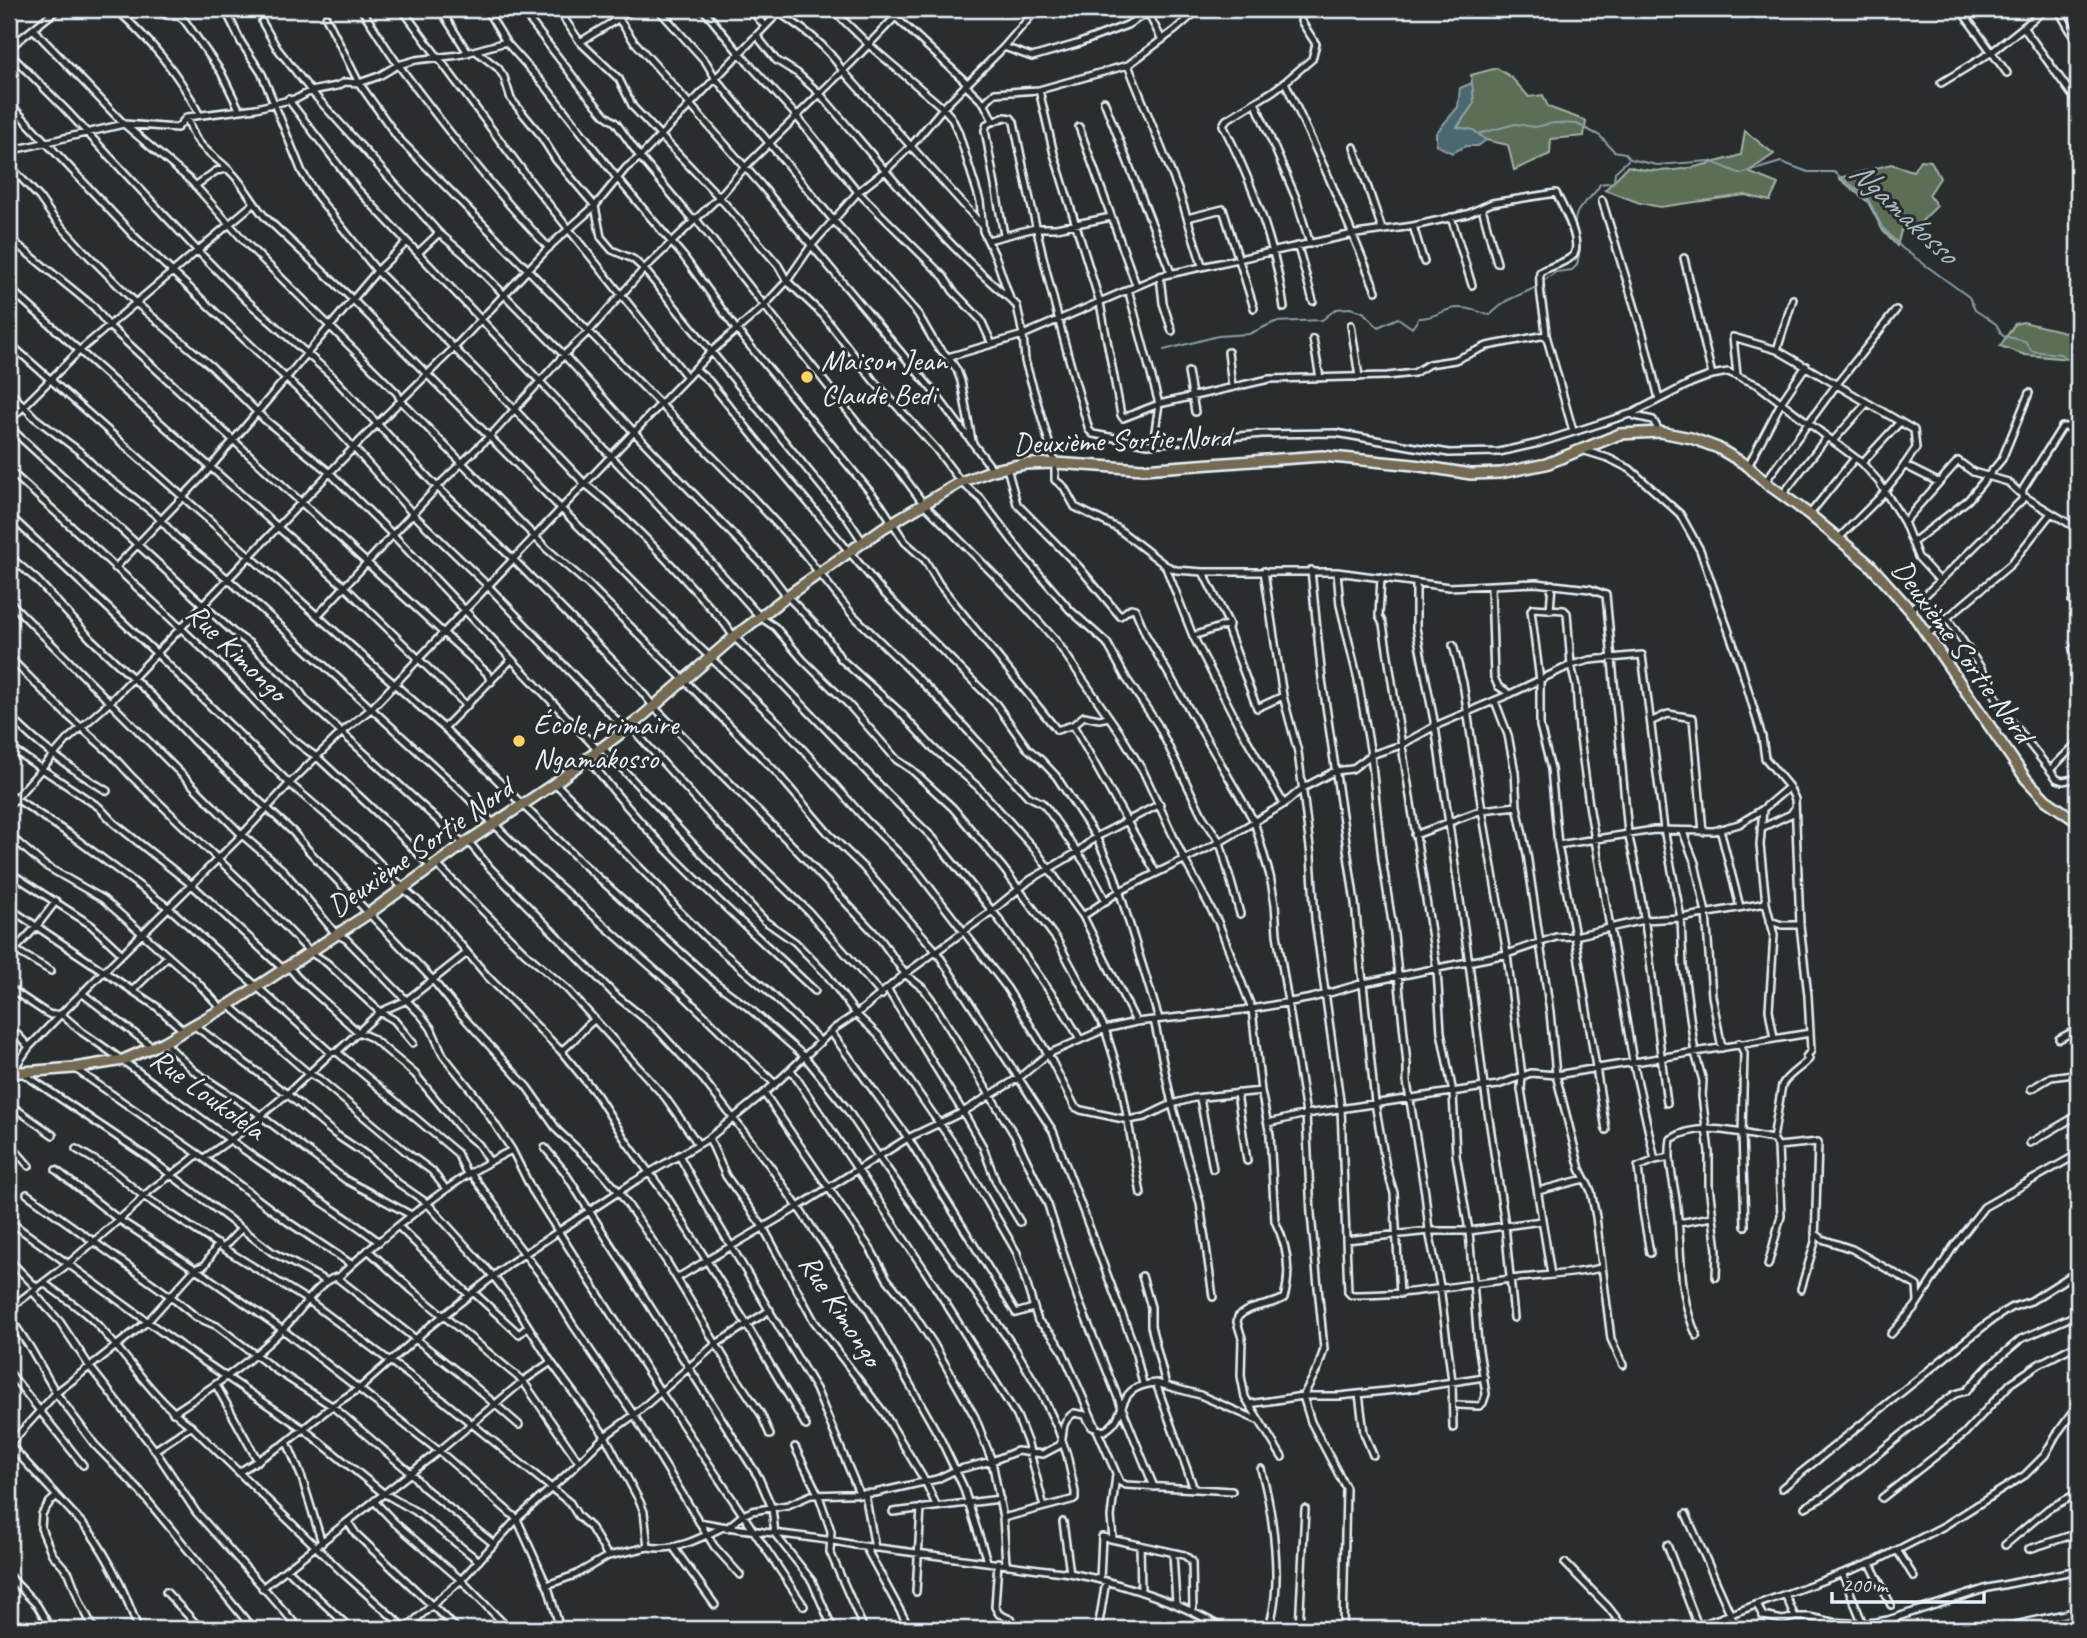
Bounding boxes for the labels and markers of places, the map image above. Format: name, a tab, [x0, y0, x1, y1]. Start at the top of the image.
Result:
place label: Maison Jean Claude Bedi	[821, 341, 949, 413]
marker: Maison Jean Claude Bedi	[799, 369, 815, 385]
place label: École primaire Ngamakosso	[533, 705, 680, 777]
marker: École primaire Ngamakosso	[511, 733, 527, 749]

